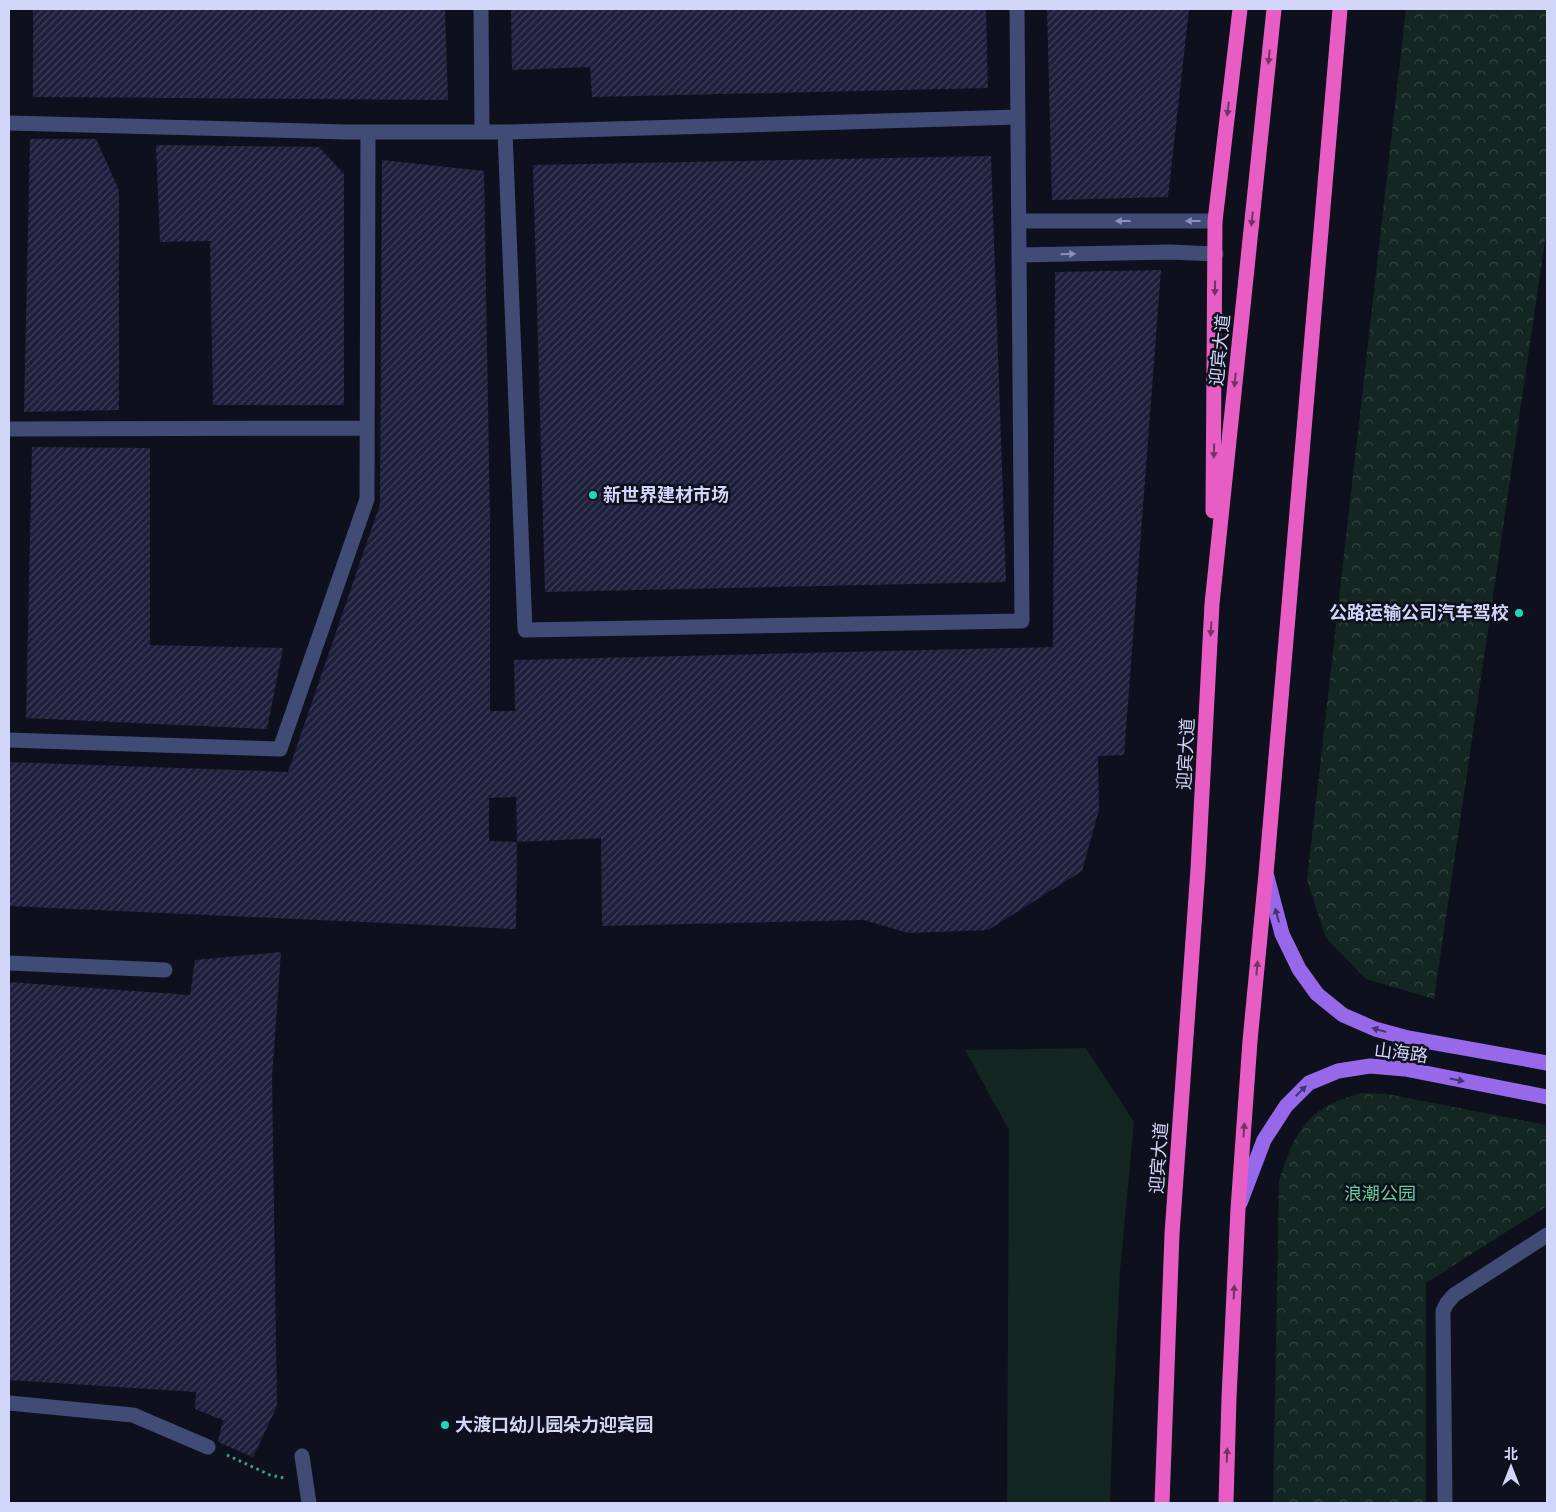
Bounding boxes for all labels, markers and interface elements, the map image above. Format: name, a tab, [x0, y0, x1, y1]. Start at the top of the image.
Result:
one-way arrow	[1265, 50, 1273, 66]
one-way arrow	[1224, 102, 1232, 118]
one-way arrow	[1248, 211, 1256, 227]
one-way arrow	[1115, 217, 1131, 225]
one-way arrow	[1185, 217, 1201, 225]
one-way arrow	[1060, 250, 1076, 258]
one-way arrow	[1211, 281, 1219, 297]
street label: 迎宾大道	[1203, 313, 1235, 387]
one-way arrow	[1231, 373, 1239, 389]
one-way arrow	[1210, 443, 1218, 459]
place label: 新世界建材市场	[603, 482, 729, 506]
marker: 新世界建材市场	[587, 489, 599, 501]
place label: 公路运输公司汽车驾校	[1329, 600, 1509, 624]
marker: 公路运输公司汽车驾校	[1513, 607, 1525, 619]
one-way arrow	[1206, 622, 1214, 638]
street label: 迎宾大道	[1171, 717, 1199, 791]
one-way arrow	[1273, 907, 1281, 922]
one-way arrow	[1253, 960, 1261, 976]
one-way arrow	[1372, 1026, 1387, 1034]
street label: 山海路	[1373, 1037, 1429, 1067]
one-way arrow	[1449, 1076, 1465, 1084]
one-way arrow	[1295, 1085, 1307, 1097]
street label: 迎宾大道	[1144, 1121, 1172, 1195]
one-way arrow	[1240, 1122, 1248, 1138]
park label: 浪潮公园	[1344, 1181, 1416, 1205]
one-way arrow	[1230, 1284, 1238, 1300]
place label: 大渡口幼儿园朵力迎宾园	[455, 1412, 653, 1436]
marker: 大渡口幼儿园朵力迎宾园	[439, 1419, 451, 1431]
north arrow	[1486, 1442, 1536, 1492]
text: 北	[1504, 1444, 1518, 1463]
one-way arrow	[1224, 1446, 1232, 1462]

